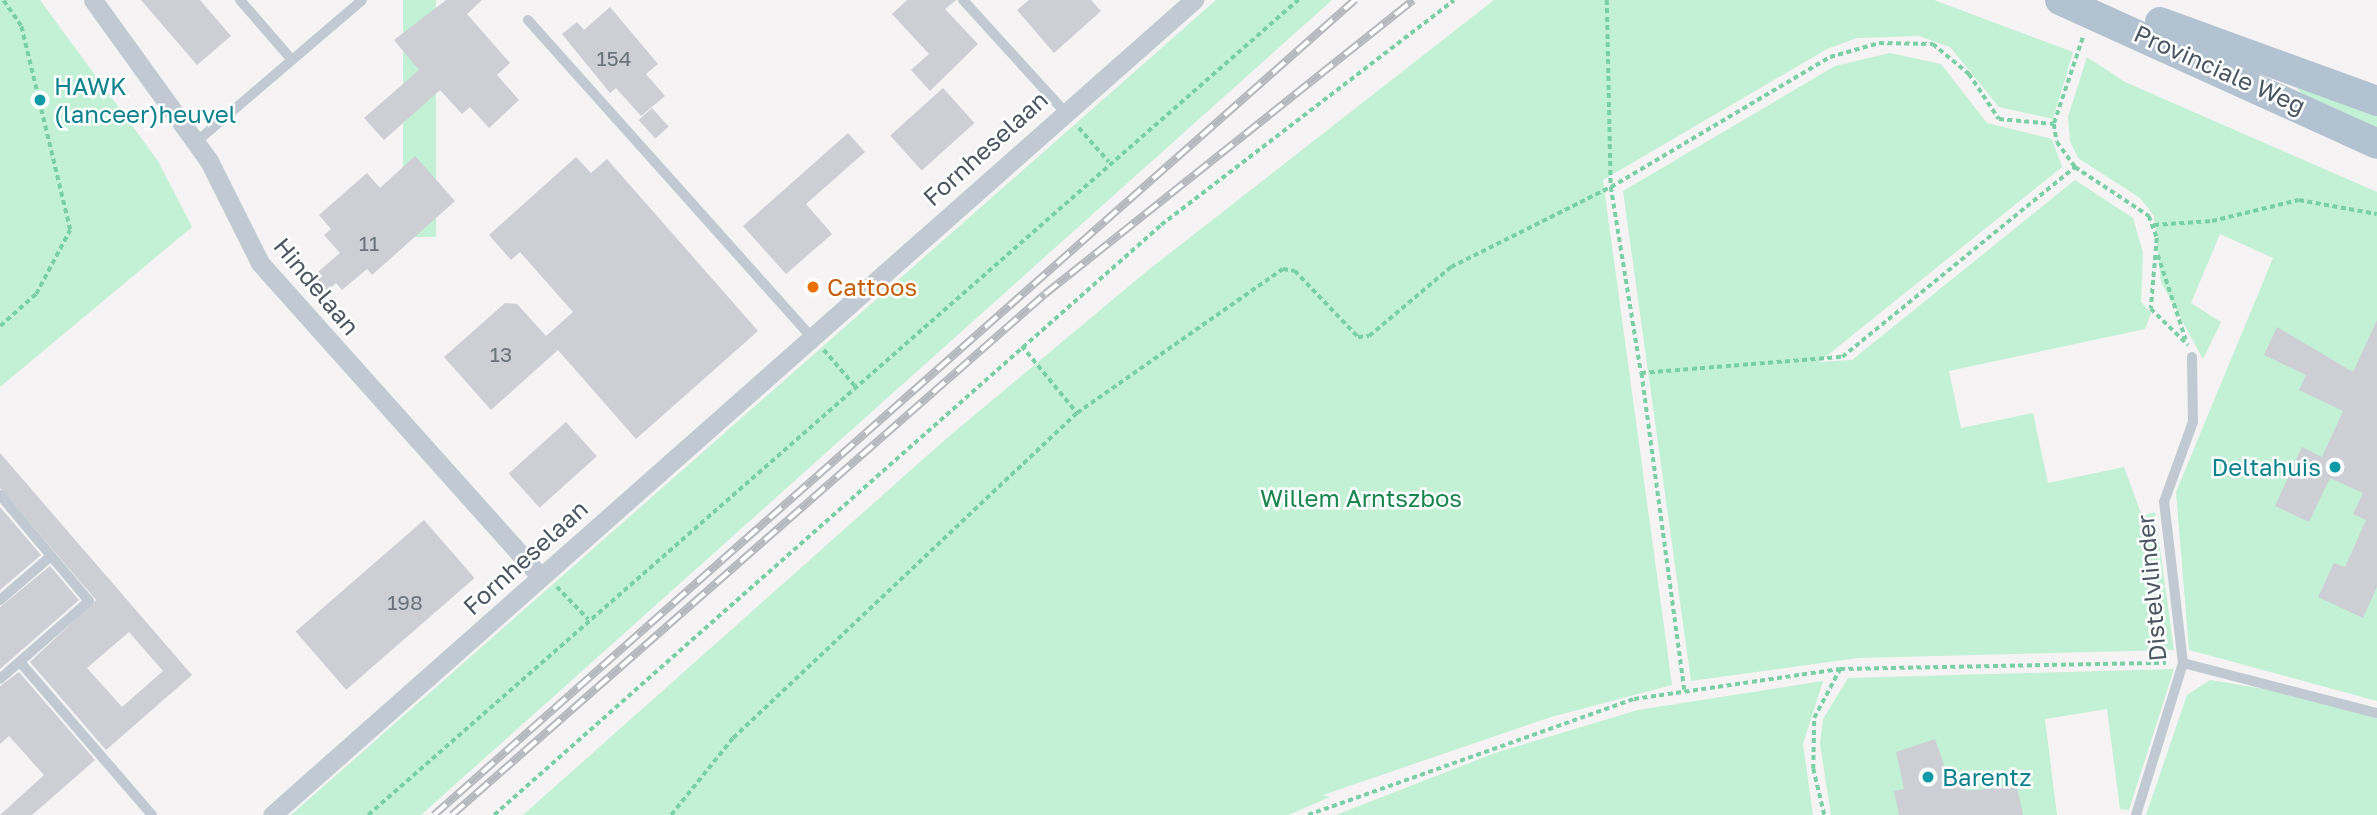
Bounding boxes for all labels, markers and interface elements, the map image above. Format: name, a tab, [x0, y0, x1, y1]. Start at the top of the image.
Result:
street label: Provinciale Weg	[2130, 18, 2310, 120]
house number: 154	[596, 45, 632, 71]
place label: HAWK (lanceer)heuvel	[54, 72, 236, 128]
street label: Fornheselaan	[917, 85, 1053, 211]
marker: HAWK (lanceer)heuvel	[32, 92, 48, 108]
house number: 11	[359, 230, 379, 256]
street label: Hindelaan	[268, 232, 366, 340]
place label: Cattoos	[827, 273, 917, 301]
marker: Cattoos	[805, 279, 821, 295]
house number: 13	[490, 341, 512, 367]
place label: Deltahuis	[2211, 453, 2321, 481]
marker: Deltahuis	[2327, 459, 2343, 475]
park label: Willem Arntszbos	[1260, 484, 1462, 512]
street label: Fornheselaan	[457, 494, 593, 620]
street label: Distelvlinder	[2130, 514, 2172, 662]
house number: 198	[387, 589, 423, 615]
place label: Barentz	[1942, 763, 2032, 791]
marker: Barentz	[1920, 769, 1936, 785]

